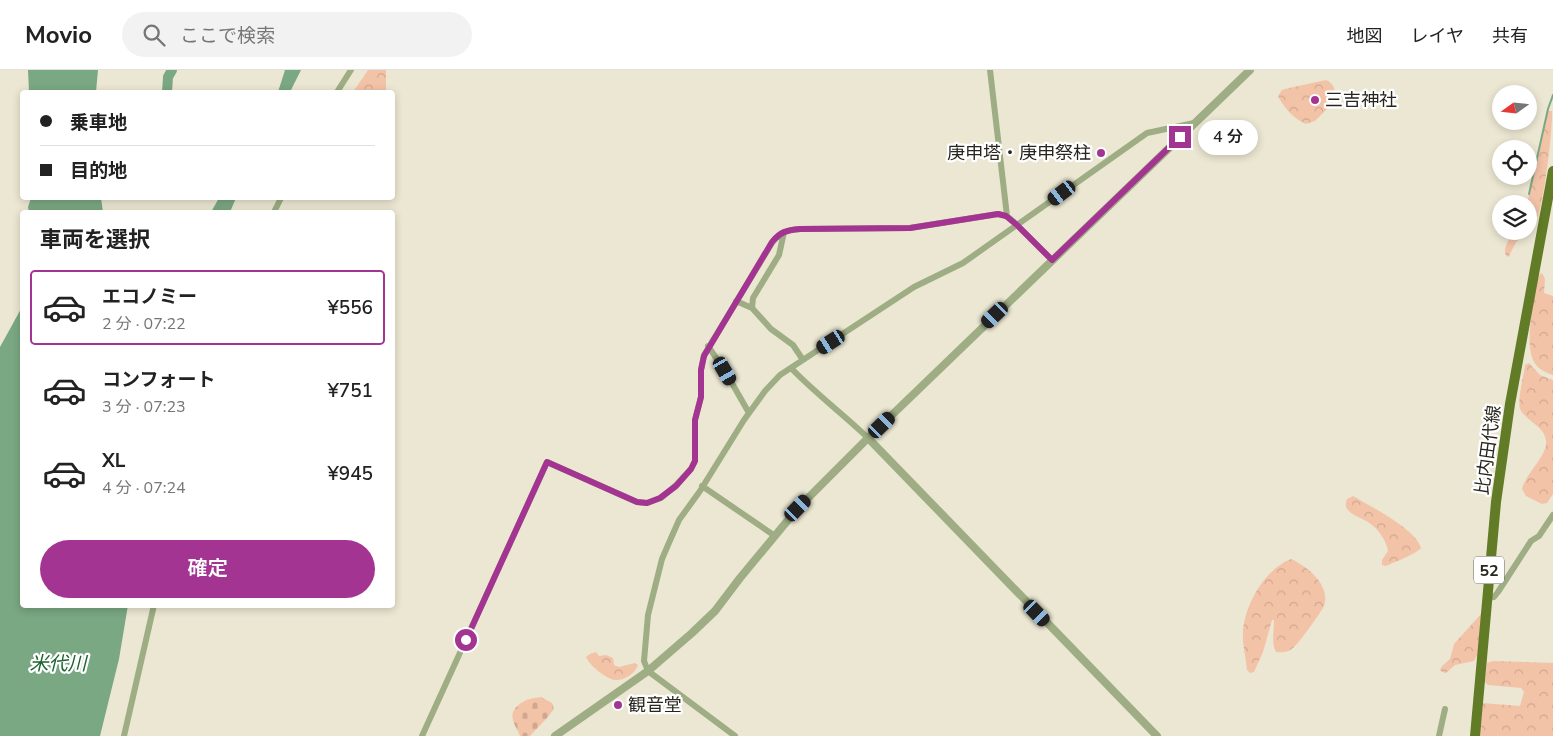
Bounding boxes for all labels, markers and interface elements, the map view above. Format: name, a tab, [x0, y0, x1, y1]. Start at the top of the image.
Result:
search box	[122, 12, 472, 57]
text: Movio	[25, 19, 92, 51]
icon: search	[140, 21, 168, 49]
text: ここで検索	[180, 23, 275, 49]
text: 地図	[1347, 24, 1383, 48]
text: レイヤ	[1411, 24, 1464, 48]
text: 共有	[1492, 24, 1528, 48]
north arrow	[1492, 85, 1538, 130]
map controls	[1492, 85, 1537, 240]
place label: 三吉神社	[1325, 88, 1397, 112]
marker: 三吉神社	[1309, 94, 1321, 106]
text: 乗車地	[70, 110, 127, 136]
callout: 4 分	[1198, 120, 1258, 154]
route end	[1169, 126, 1191, 148]
text: 4 分	[1213, 126, 1243, 148]
button: locate	[1492, 140, 1537, 185]
place label: 庚申塔・庚申祭柱	[947, 141, 1091, 165]
marker: 庚申塔・庚申祭柱	[1095, 147, 1107, 159]
text: 目的地	[70, 158, 127, 184]
car	[1045, 178, 1078, 208]
button: layers	[1492, 195, 1537, 240]
text: 車両を選択	[40, 225, 150, 255]
text: エコノミー	[102, 284, 197, 310]
icon: car	[42, 285, 87, 330]
text: ¥556	[327, 295, 373, 321]
car	[978, 299, 1011, 331]
text: 2 分 · 07:22	[102, 313, 186, 335]
car	[814, 328, 847, 356]
car	[711, 354, 738, 388]
text: コンフォート	[102, 367, 215, 393]
icon: car	[42, 368, 87, 413]
text: ¥751	[327, 378, 373, 404]
text: 3 分 · 07:23	[102, 396, 186, 418]
street label: 比内田代線	[1470, 404, 1506, 496]
car	[865, 409, 898, 441]
text: XL	[102, 448, 125, 474]
icon: car	[42, 451, 87, 496]
text: ¥945	[327, 461, 373, 487]
text: 4 分 · 07:24	[102, 477, 186, 499]
car	[782, 492, 813, 524]
button: 確定	[40, 540, 375, 598]
road number: 52	[1474, 556, 1504, 584]
car	[1021, 597, 1052, 629]
route start	[455, 629, 477, 651]
water label: 米代川	[29, 651, 88, 677]
place label: 観音堂	[628, 693, 682, 717]
marker: 観音堂	[612, 699, 624, 711]

